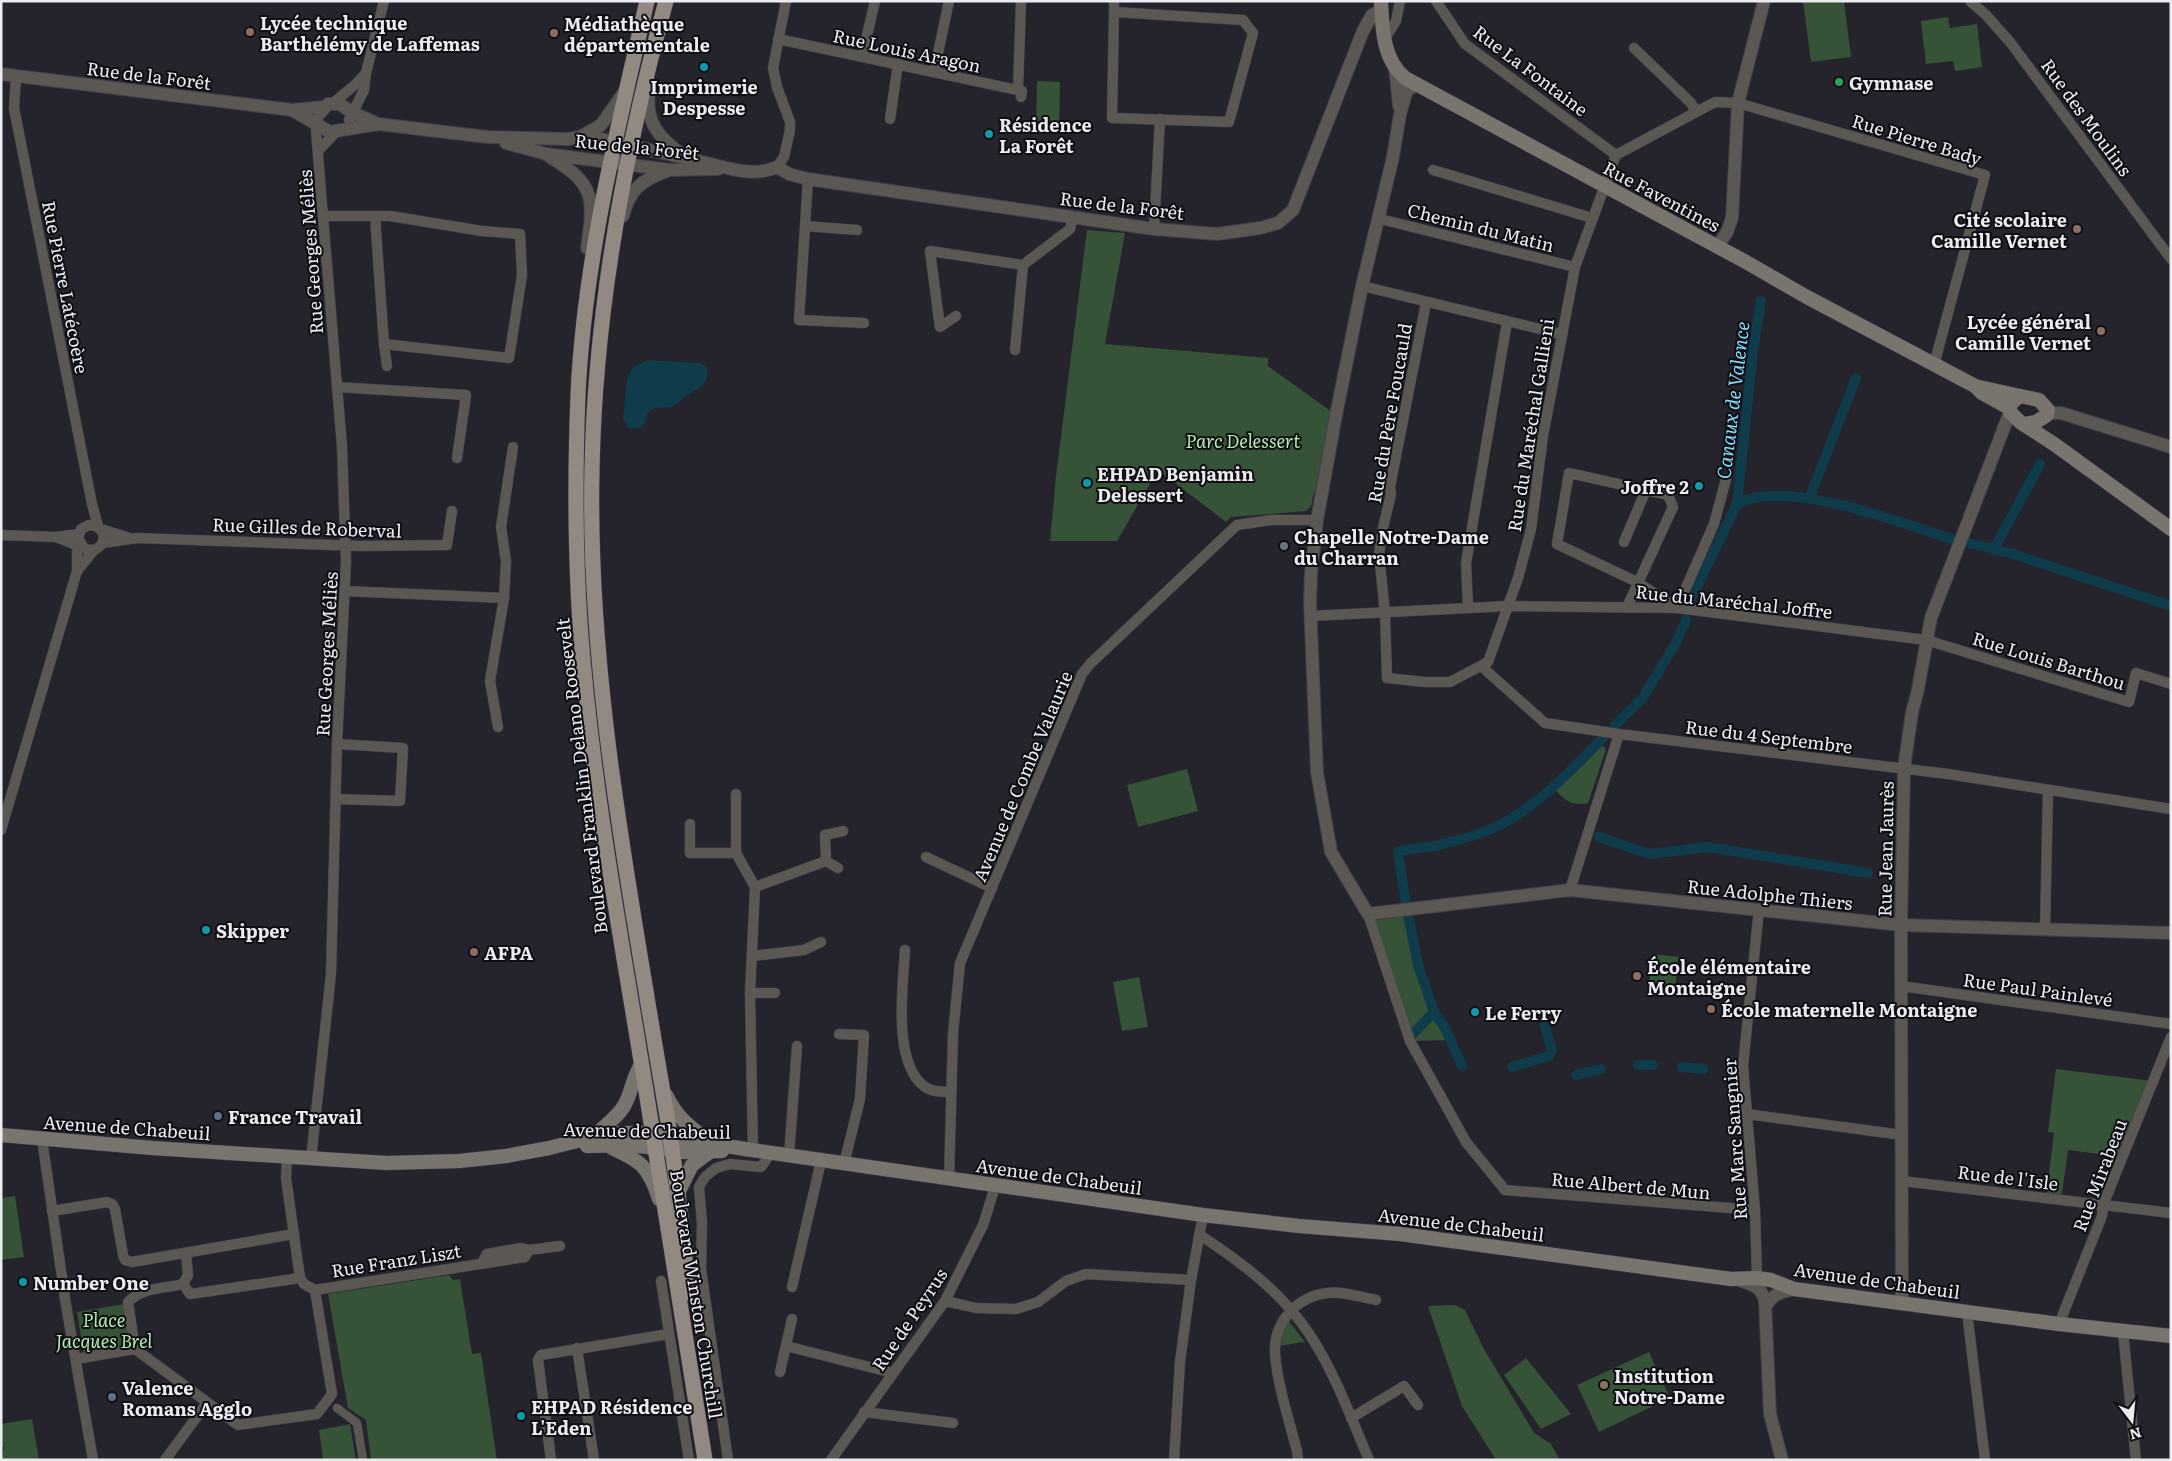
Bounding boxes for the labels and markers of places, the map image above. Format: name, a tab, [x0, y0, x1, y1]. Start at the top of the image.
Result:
place label: Lycée technique Barthélémy de Laffemas	[260, 9, 480, 57]
place label: Médiathèque départementale	[564, 10, 710, 58]
marker: Lycée technique Barthélémy de Laffemas	[244, 26, 256, 38]
marker: Médiathèque départementale	[548, 27, 560, 39]
marker: Imprimerie Despesse	[698, 61, 710, 73]
place label: Gymnase	[1849, 69, 1933, 96]
place label: Imprimerie Despesse	[650, 73, 758, 121]
marker: Gymnase	[1833, 76, 1845, 88]
place label: Résidence La Forêt	[999, 111, 1092, 159]
marker: Résidence La Forêt	[983, 128, 995, 140]
place label: Cité scolaire Camille Vernet	[1931, 206, 2067, 254]
marker: Cité scolaire Camille Vernet	[2071, 223, 2083, 235]
place label: Lycée général Camille Vernet	[1955, 308, 2091, 356]
marker: Lycée général Camille Vernet	[2095, 325, 2107, 337]
place label: EHPAD Benjamin Delessert	[1097, 460, 1254, 508]
place label: Joffre 2	[1620, 473, 1689, 500]
marker: EHPAD Benjamin Delessert	[1081, 477, 1093, 489]
marker: Joffre 2	[1693, 480, 1705, 492]
place label: Chapelle Notre-Dame du Charran	[1294, 523, 1489, 571]
marker: Chapelle Notre-Dame du Charran	[1278, 540, 1290, 552]
place label: Skipper	[216, 917, 289, 944]
marker: Skipper	[200, 924, 212, 936]
place label: AFPA	[484, 939, 534, 966]
marker: AFPA	[468, 946, 480, 958]
place label: École élémentaire Montaigne	[1647, 953, 1811, 1001]
marker: École élémentaire Montaigne	[1631, 970, 1643, 982]
place label: École maternelle Montaigne	[1721, 996, 1977, 1023]
place label: Le Ferry	[1485, 999, 1562, 1026]
marker: École maternelle Montaigne	[1705, 1003, 1717, 1015]
marker: Le Ferry	[1469, 1006, 1481, 1018]
place label: France Travail	[228, 1103, 362, 1130]
marker: France Travail	[212, 1110, 224, 1122]
place label: Number One	[33, 1269, 149, 1296]
marker: Number One	[17, 1276, 29, 1288]
place label: Institution Notre-Dame	[1614, 1362, 1725, 1410]
place label: Valence Romans Agglo	[122, 1374, 252, 1422]
marker: Institution Notre-Dame	[1598, 1379, 1610, 1391]
marker: Valence Romans Agglo	[106, 1391, 118, 1403]
place label: EHPAD Résidence L'Eden	[531, 1393, 692, 1441]
marker: EHPAD Résidence L'Eden	[515, 1410, 527, 1422]

